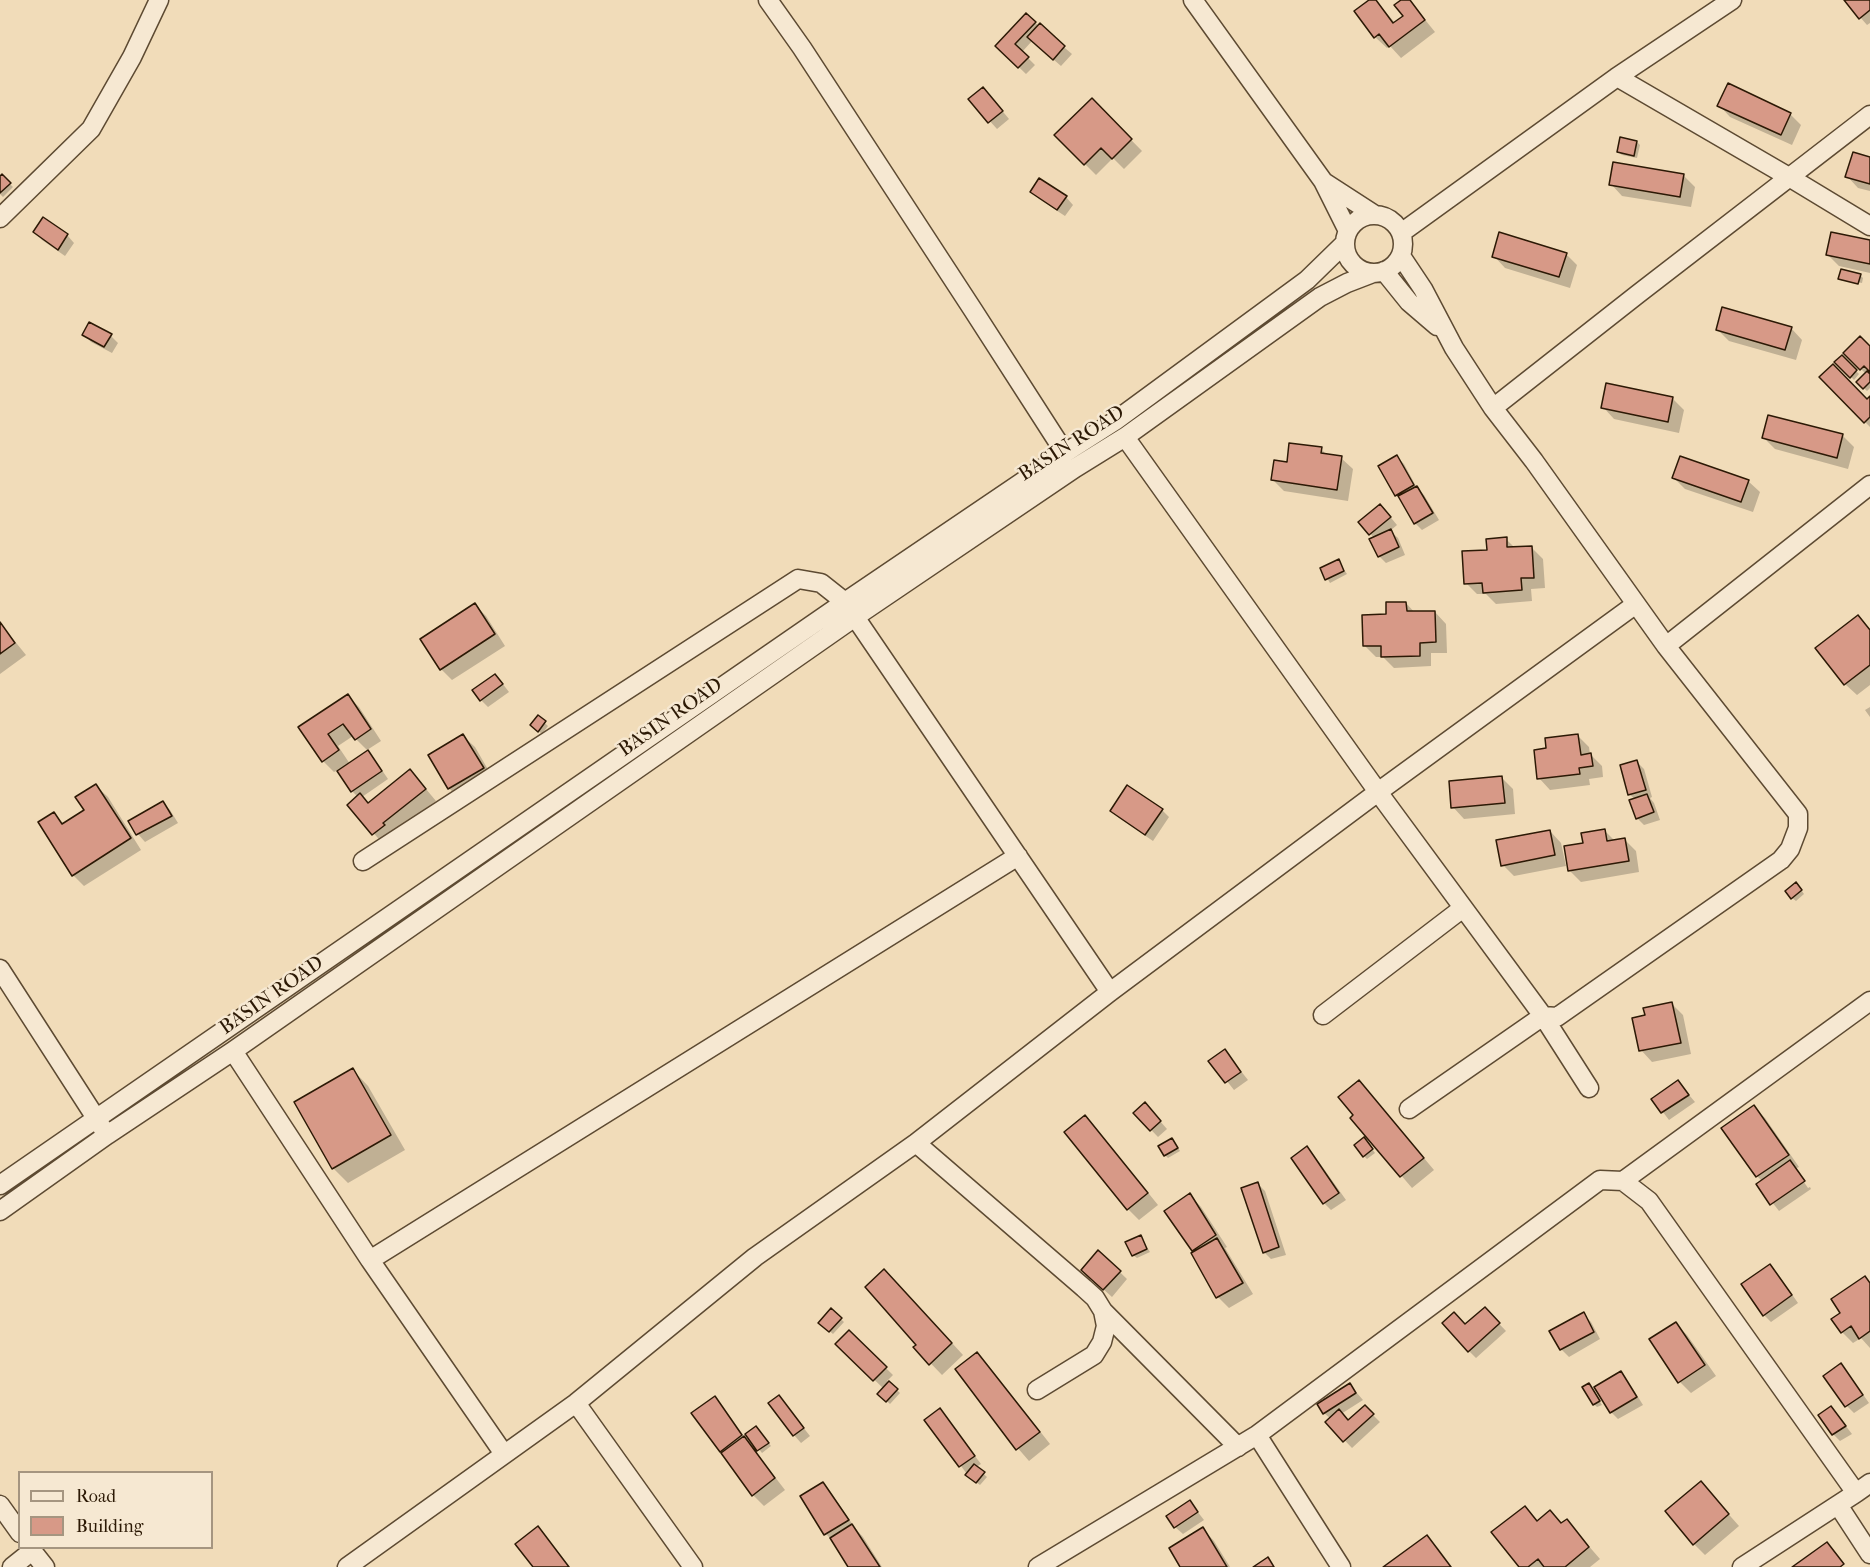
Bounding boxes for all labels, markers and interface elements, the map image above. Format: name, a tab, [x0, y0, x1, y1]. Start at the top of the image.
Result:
street label: BASIN ROAD	[1015, 401, 1129, 487]
street label: BASIN ROAD	[614, 673, 728, 763]
street label: BASIN ROAD	[215, 951, 329, 1041]
legend	[18, 1471, 213, 1549]
text: Road	[76, 1486, 116, 1507]
text: Building	[76, 1516, 143, 1537]

